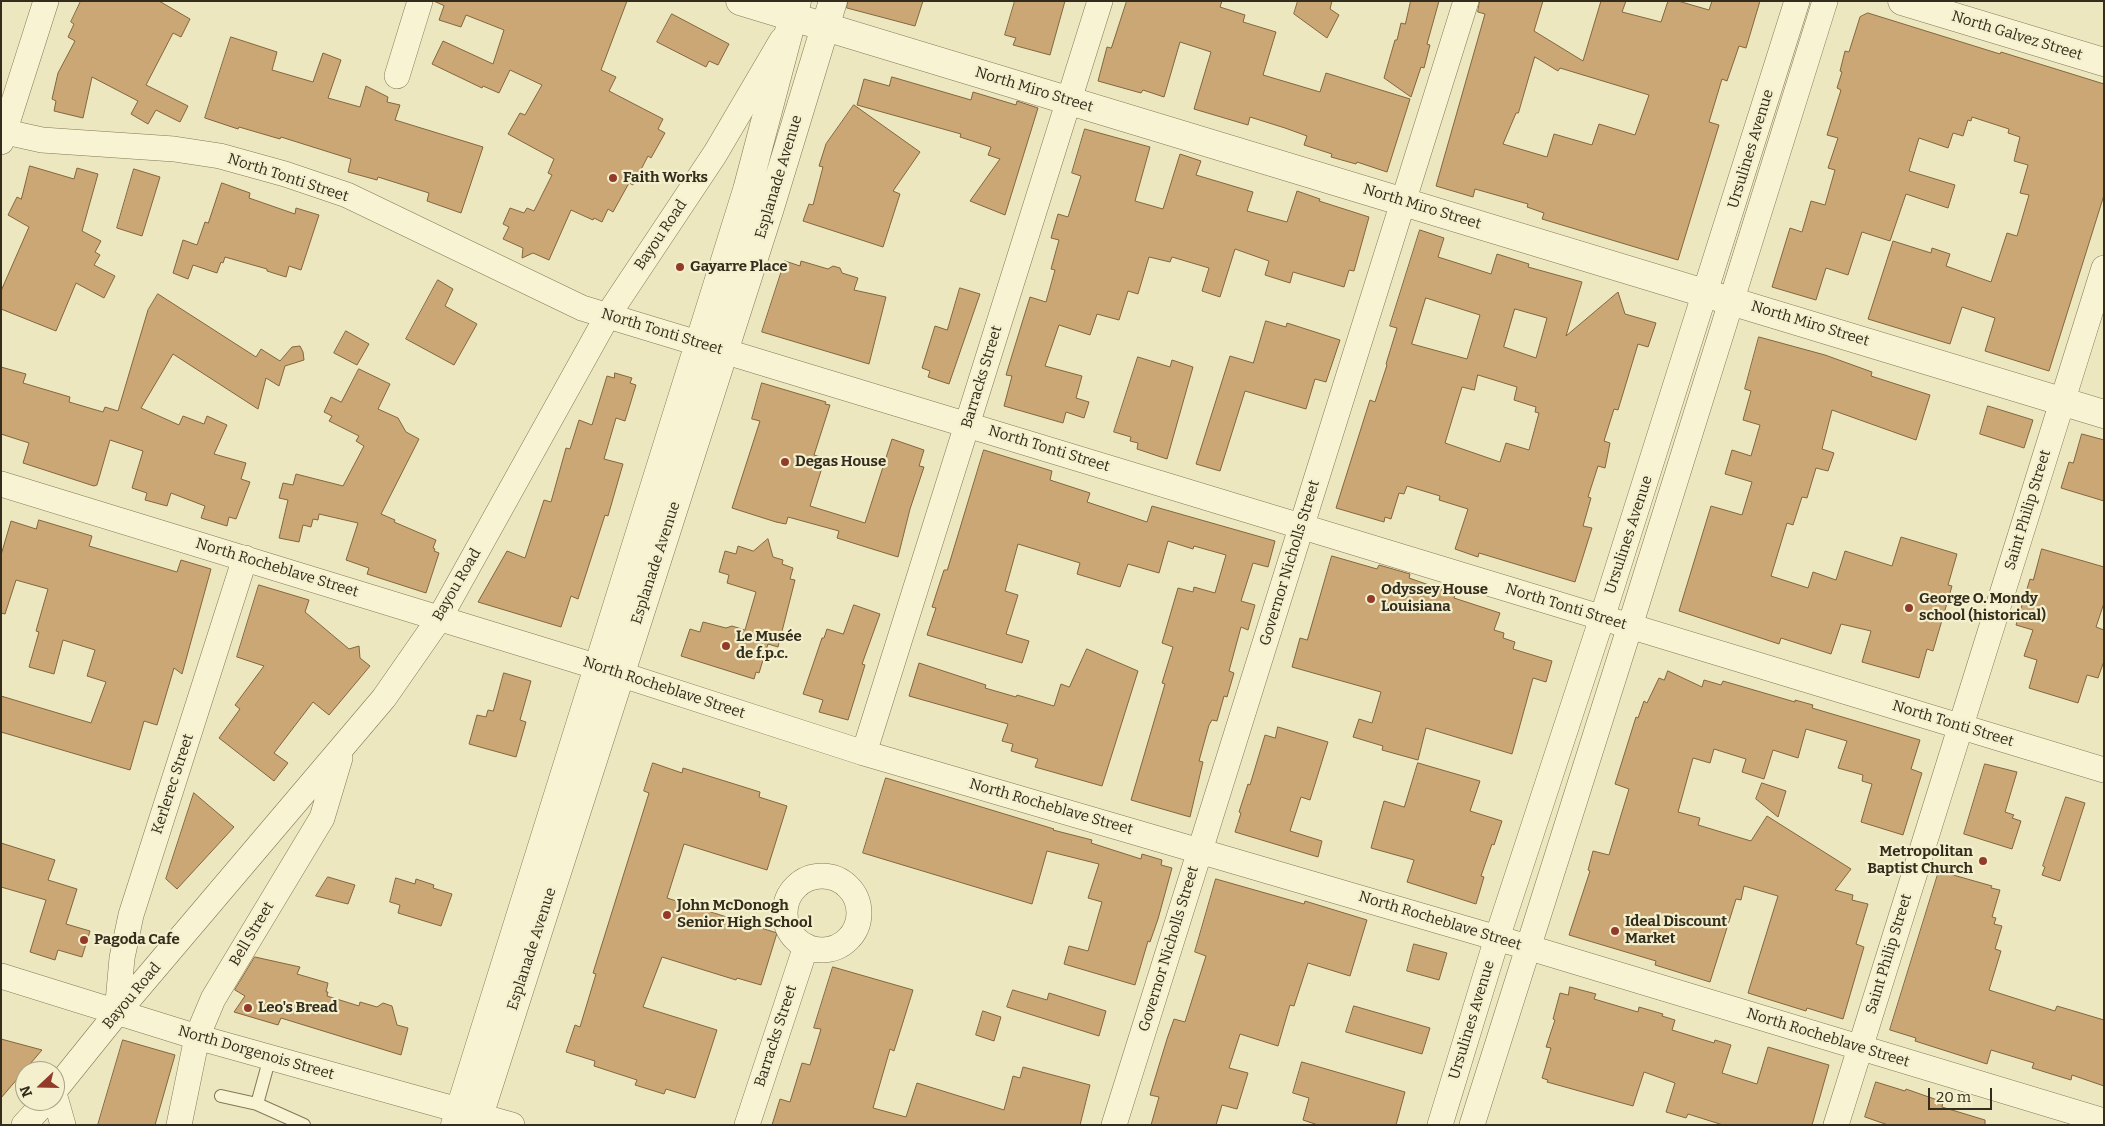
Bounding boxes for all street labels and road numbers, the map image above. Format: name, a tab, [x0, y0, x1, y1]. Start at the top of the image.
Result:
street label: North Galvez Street	[1949, 8, 2085, 64]
street label: North Miro Street	[973, 63, 1095, 117]
street label: Ursulines Avenue	[1724, 87, 1778, 211]
street label: Esplanade Avenue	[752, 113, 806, 241]
street label: North Tonti Street	[225, 150, 351, 206]
street label: North Miro Street	[1361, 180, 1483, 234]
street label: Bayou Road	[631, 196, 691, 274]
street label: North Miro Street	[1749, 297, 1871, 351]
street label: North Tonti Street	[599, 305, 725, 359]
street label: Barracks Street	[958, 324, 1006, 430]
street label: North Tonti Street	[986, 422, 1112, 476]
street label: Saint Philip Street	[2001, 448, 2055, 572]
street label: Ursulines Avenue	[1601, 473, 1657, 597]
street label: Governor Nicholls Street	[1256, 478, 1324, 648]
street label: Esplanade Avenue	[628, 499, 684, 627]
street label: North Rocheblave Street	[193, 535, 361, 601]
street label: Bayou Road	[429, 545, 485, 625]
street label: North Tonti Street	[1503, 580, 1629, 634]
street label: North Rocheblave Street	[581, 653, 747, 723]
street label: North Tonti Street	[1890, 697, 2016, 751]
street label: Kerlerec Street	[148, 731, 198, 837]
street label: North Rocheblave Street	[967, 775, 1135, 839]
street label: Governor Nicholls Street	[1135, 864, 1203, 1034]
street label: Esplanade Avenue	[504, 885, 560, 1013]
street label: North Rocheblave Street	[1356, 888, 1524, 954]
street label: Saint Philip Street	[1862, 892, 1916, 1016]
street label: Bell Street	[226, 899, 278, 969]
street label: Ursulines Avenue	[1445, 958, 1499, 1082]
street label: Bayou Road	[99, 959, 165, 1033]
street label: Barracks Street	[751, 983, 801, 1089]
street label: North Rocheblave Street	[1744, 1005, 1912, 1071]
street label: North Dorgenois Street	[176, 1022, 336, 1084]

